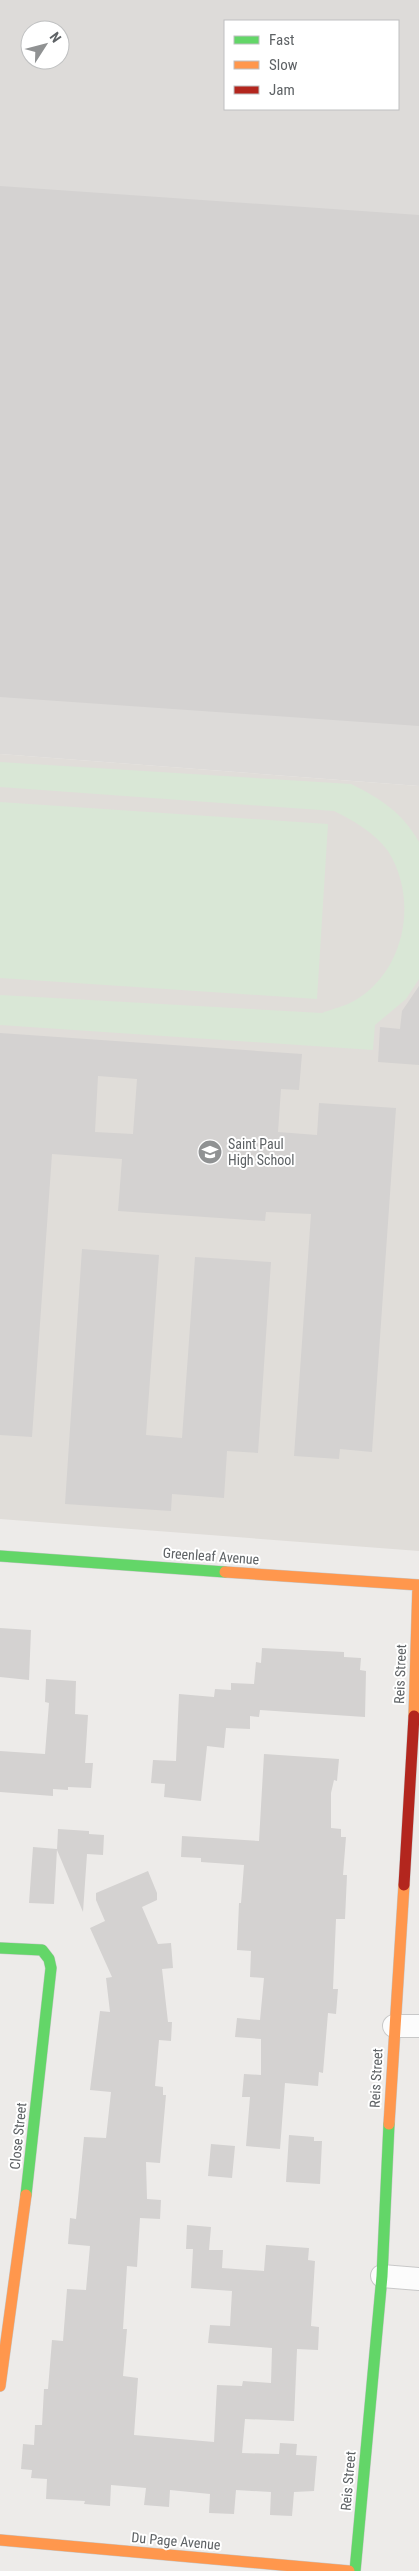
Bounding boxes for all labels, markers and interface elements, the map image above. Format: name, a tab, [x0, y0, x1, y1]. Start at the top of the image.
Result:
north arrow	[20, 20, 70, 70]
legend	[224, 20, 399, 110]
text: N	[47, 29, 65, 46]
text: Fast	[269, 31, 294, 49]
text: Slow	[269, 56, 298, 74]
text: Jam	[269, 81, 295, 99]
place label: Saint Paul High School	[228, 1136, 295, 1168]
school or university icon: Saint Paul High School	[197, 1139, 223, 1165]
street label: Greenleaf Avenue	[162, 1545, 260, 1567]
street label: Reis Street	[391, 1644, 409, 1704]
street label: Reis Street	[366, 2048, 386, 2108]
street label: Close Street	[7, 2102, 29, 2170]
street label: Reis Street	[337, 2451, 359, 2511]
street label: Du Page Avenue	[131, 2529, 222, 2553]

